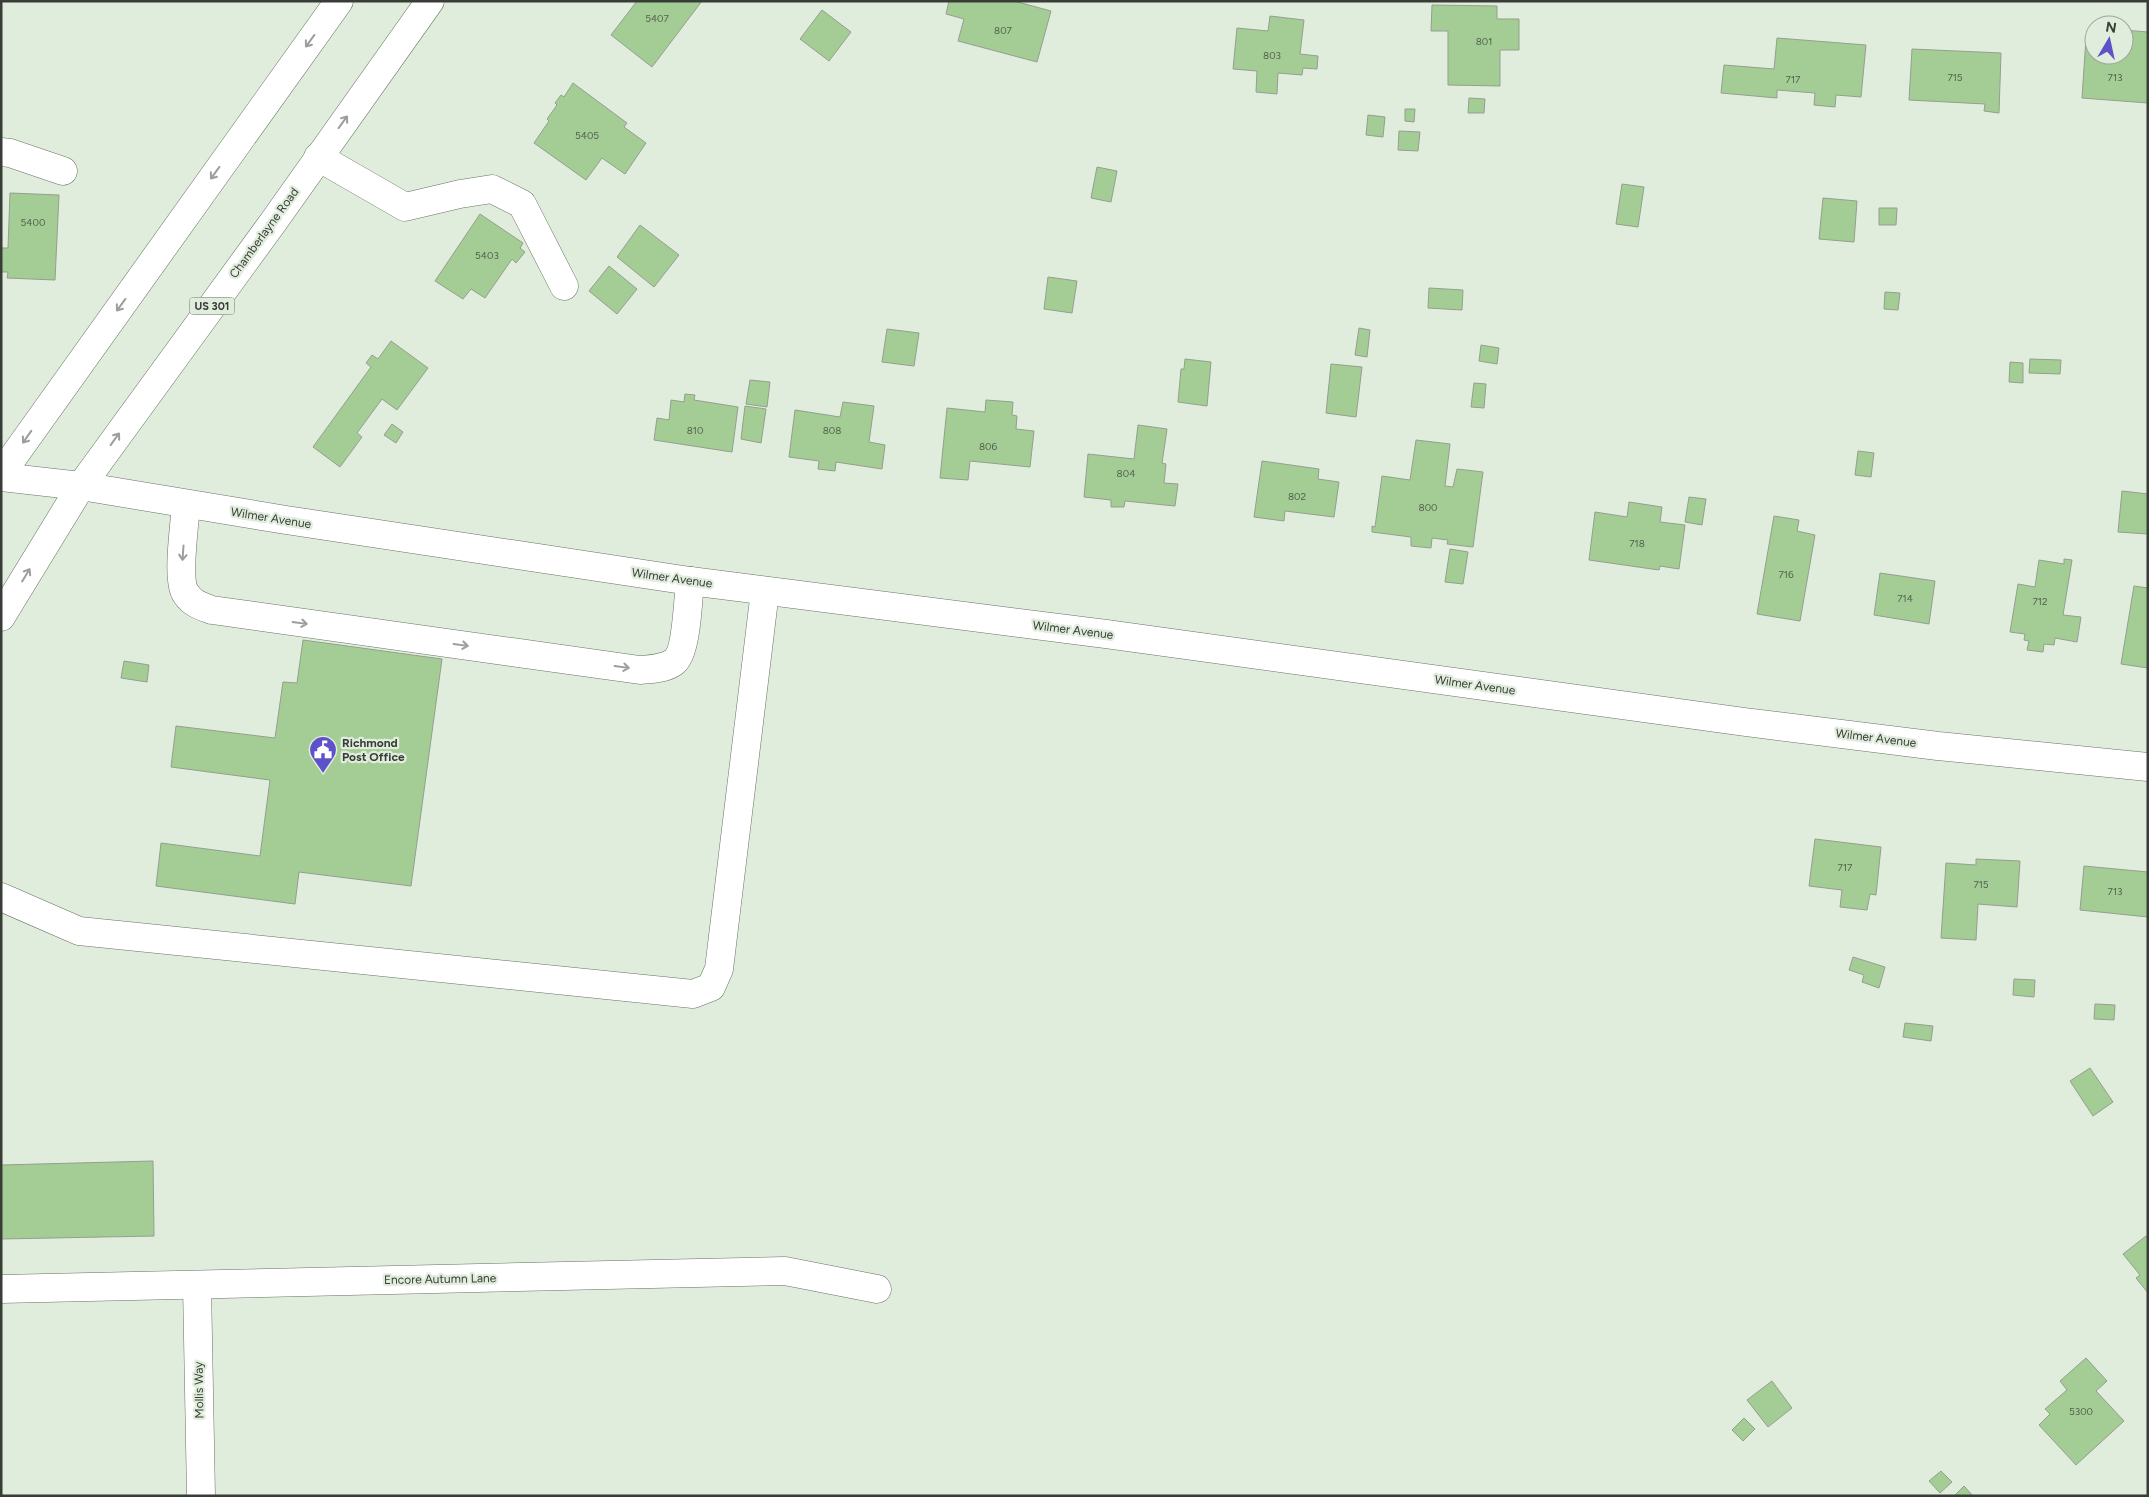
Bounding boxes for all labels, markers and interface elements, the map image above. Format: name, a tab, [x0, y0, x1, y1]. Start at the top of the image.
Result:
house number: 5407	[645, 12, 669, 25]
north arrow	[2084, 15, 2134, 65]
text: N	[2104, 18, 2118, 37]
house number: 807	[994, 24, 1013, 37]
one-way arrow	[305, 34, 315, 48]
house number: 801	[1476, 35, 1492, 48]
house number: 803	[1263, 49, 1281, 62]
house number: 715	[1947, 71, 1963, 84]
house number: 713	[2108, 71, 2122, 84]
house number: 717	[1786, 73, 1801, 86]
one-way arrow	[338, 116, 348, 130]
house number: 5405	[575, 129, 599, 142]
one-way arrow	[210, 166, 221, 179]
street label: Chamberlayne Road	[227, 185, 301, 281]
house number: 5400	[21, 216, 45, 229]
house number: 5403	[475, 249, 499, 262]
one-way arrow	[116, 298, 126, 312]
road number: US 301	[190, 298, 234, 314]
house number: 810	[687, 424, 703, 437]
house number: 808	[823, 424, 841, 437]
one-way arrow	[22, 430, 32, 444]
one-way arrow	[110, 432, 120, 446]
house number: 806	[979, 440, 997, 453]
house number: 804	[1117, 467, 1135, 480]
house number: 802	[1288, 490, 1306, 503]
house number: 800	[1419, 501, 1437, 514]
street label: Wilmer Avenue	[230, 505, 313, 531]
house number: 718	[1629, 537, 1645, 550]
one-way arrow	[178, 545, 187, 561]
street label: Wilmer Avenue	[631, 565, 714, 591]
one-way arrow	[22, 568, 32, 582]
house number: 716	[1778, 568, 1794, 581]
house number: 714	[1897, 592, 1913, 605]
house number: 712	[2032, 595, 2048, 608]
one-way arrow	[292, 618, 308, 628]
street label: Wilmer Avenue	[1032, 618, 1115, 642]
one-way arrow	[453, 640, 469, 650]
one-way arrow	[614, 662, 630, 672]
street label: Wilmer Avenue	[1434, 672, 1517, 698]
street label: Wilmer Avenue	[1835, 726, 1918, 750]
public building icon: Richmond Post Office	[308, 735, 338, 774]
place label: Richmond Post Office	[342, 736, 405, 764]
house number: 717	[1838, 861, 1853, 874]
house number: 715	[1973, 878, 1989, 891]
house number: 713	[2108, 885, 2122, 898]
street label: Encore Autumn Lane	[384, 1271, 497, 1287]
street label: Mollis Way	[191, 1361, 206, 1419]
house number: 5300	[2069, 1405, 2093, 1418]

